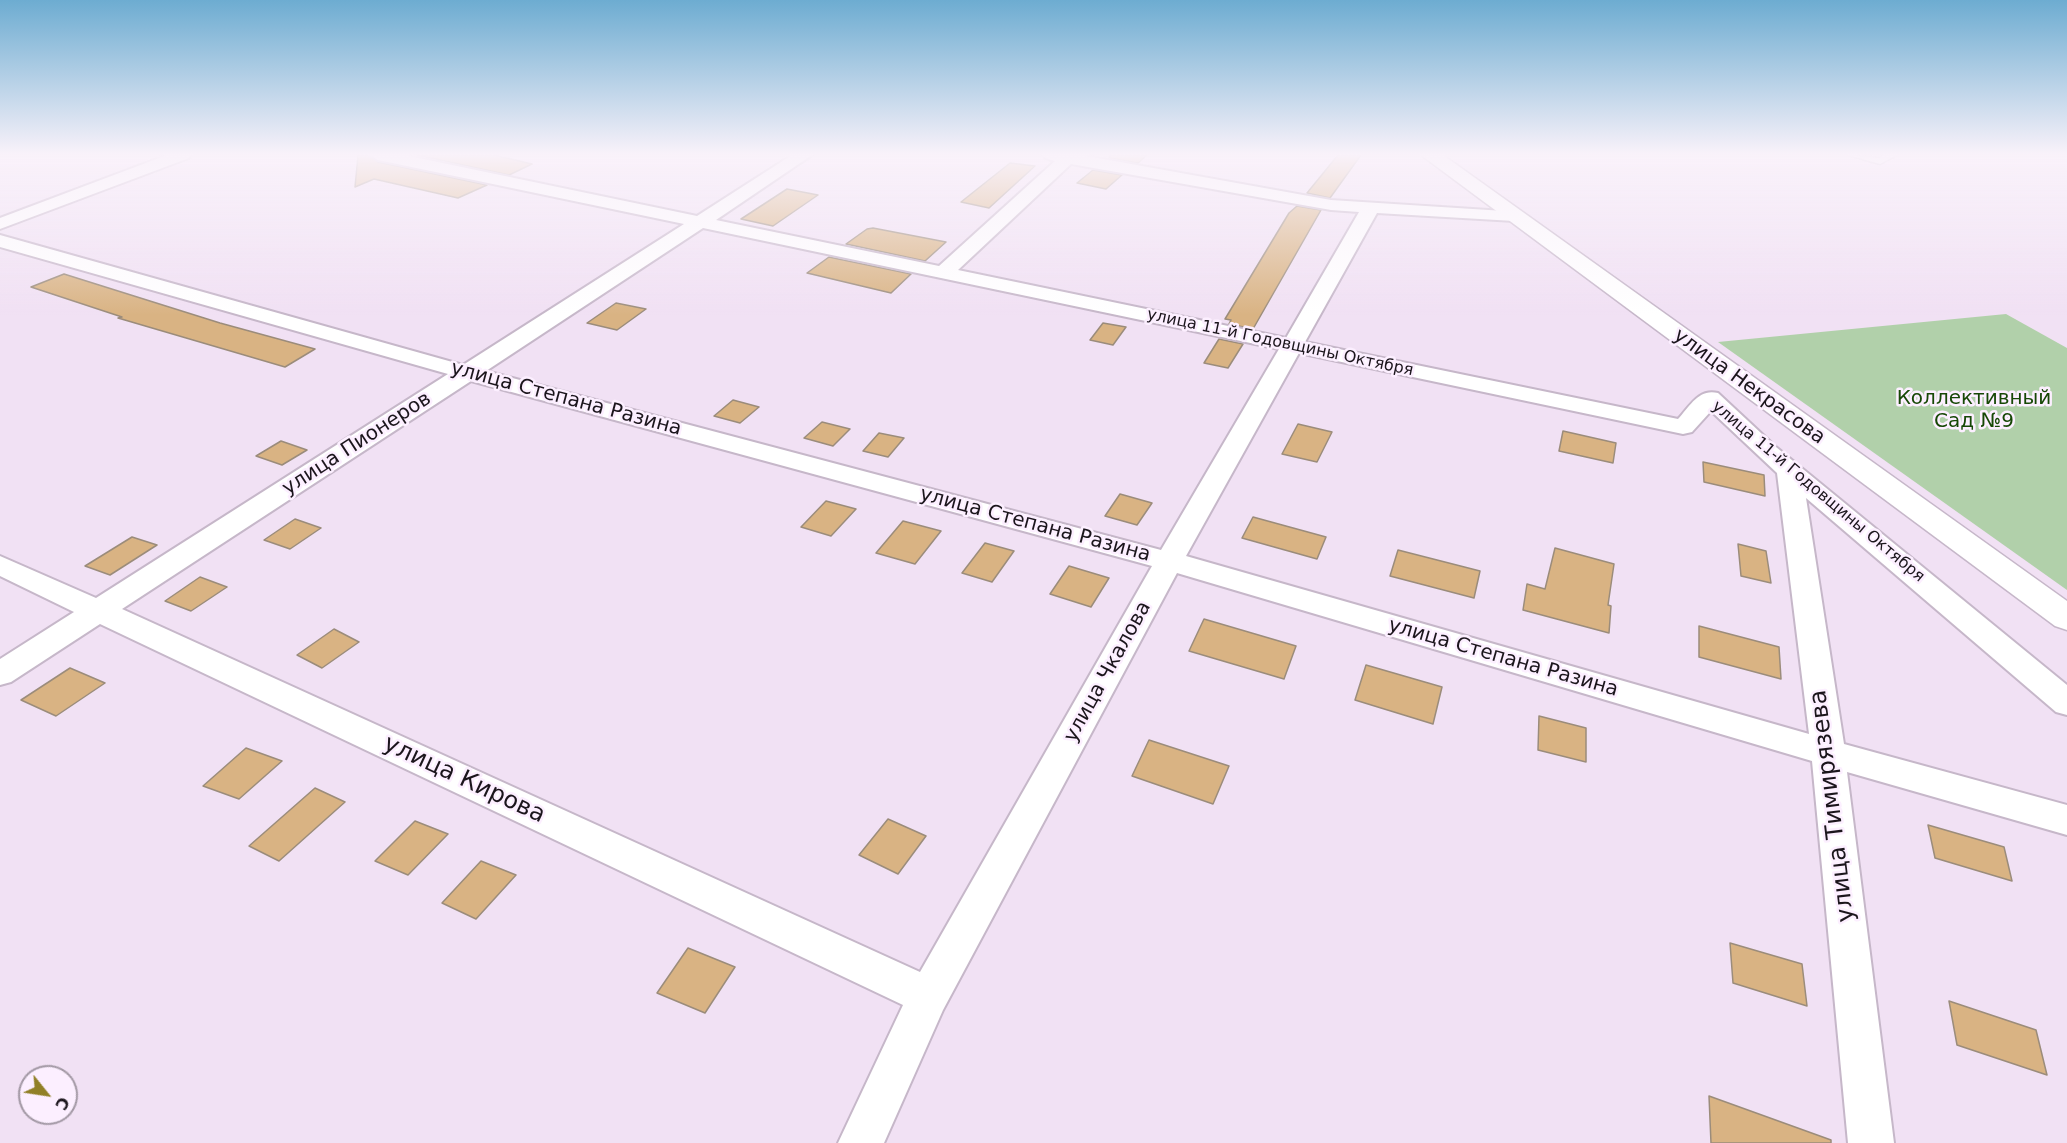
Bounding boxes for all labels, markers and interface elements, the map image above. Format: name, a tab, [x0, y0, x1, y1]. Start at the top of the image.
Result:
street label: улица 11-й Годовщины Октября	[1145, 305, 1415, 381]
street label: улица Некрасова	[1669, 324, 1829, 450]
street label: улица Степана Разина	[448, 357, 684, 441]
street label: улица Пионеров	[278, 387, 436, 501]
park label: Коллективный Сад №9	[1897, 387, 2051, 434]
street label: улица 11-й Годовщины Октября	[1708, 397, 1928, 587]
street label: улица Степана Разина	[917, 483, 1153, 567]
street label: улица Чкалова	[1059, 598, 1157, 746]
street label: улица Степана Разина	[1385, 614, 1621, 702]
street label: улица Тимирязева	[1804, 688, 1862, 924]
street label: улица Кирова	[379, 730, 549, 830]
north arrow	[18, 1065, 78, 1125]
text: С	[51, 1093, 73, 1113]

